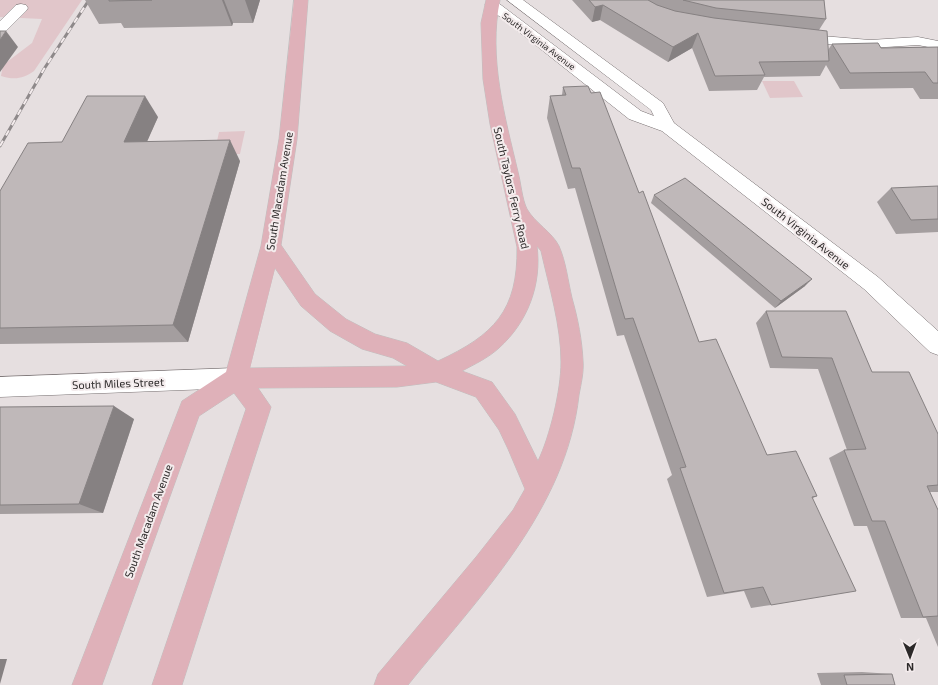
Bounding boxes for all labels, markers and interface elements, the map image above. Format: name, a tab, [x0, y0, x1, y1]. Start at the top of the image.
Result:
street label: South Virginia Avenue	[500, 10, 578, 72]
street label: South Taylors Ferry Road	[492, 126, 532, 250]
street label: South Macadam Avenue	[263, 131, 295, 251]
street label: South Virginia Avenue	[759, 195, 853, 272]
street label: South Miles Street	[72, 375, 164, 391]
street label: South Macadam Avenue	[121, 462, 175, 580]
north arrow	[890, 637, 930, 677]
text: N	[906, 661, 914, 674]

